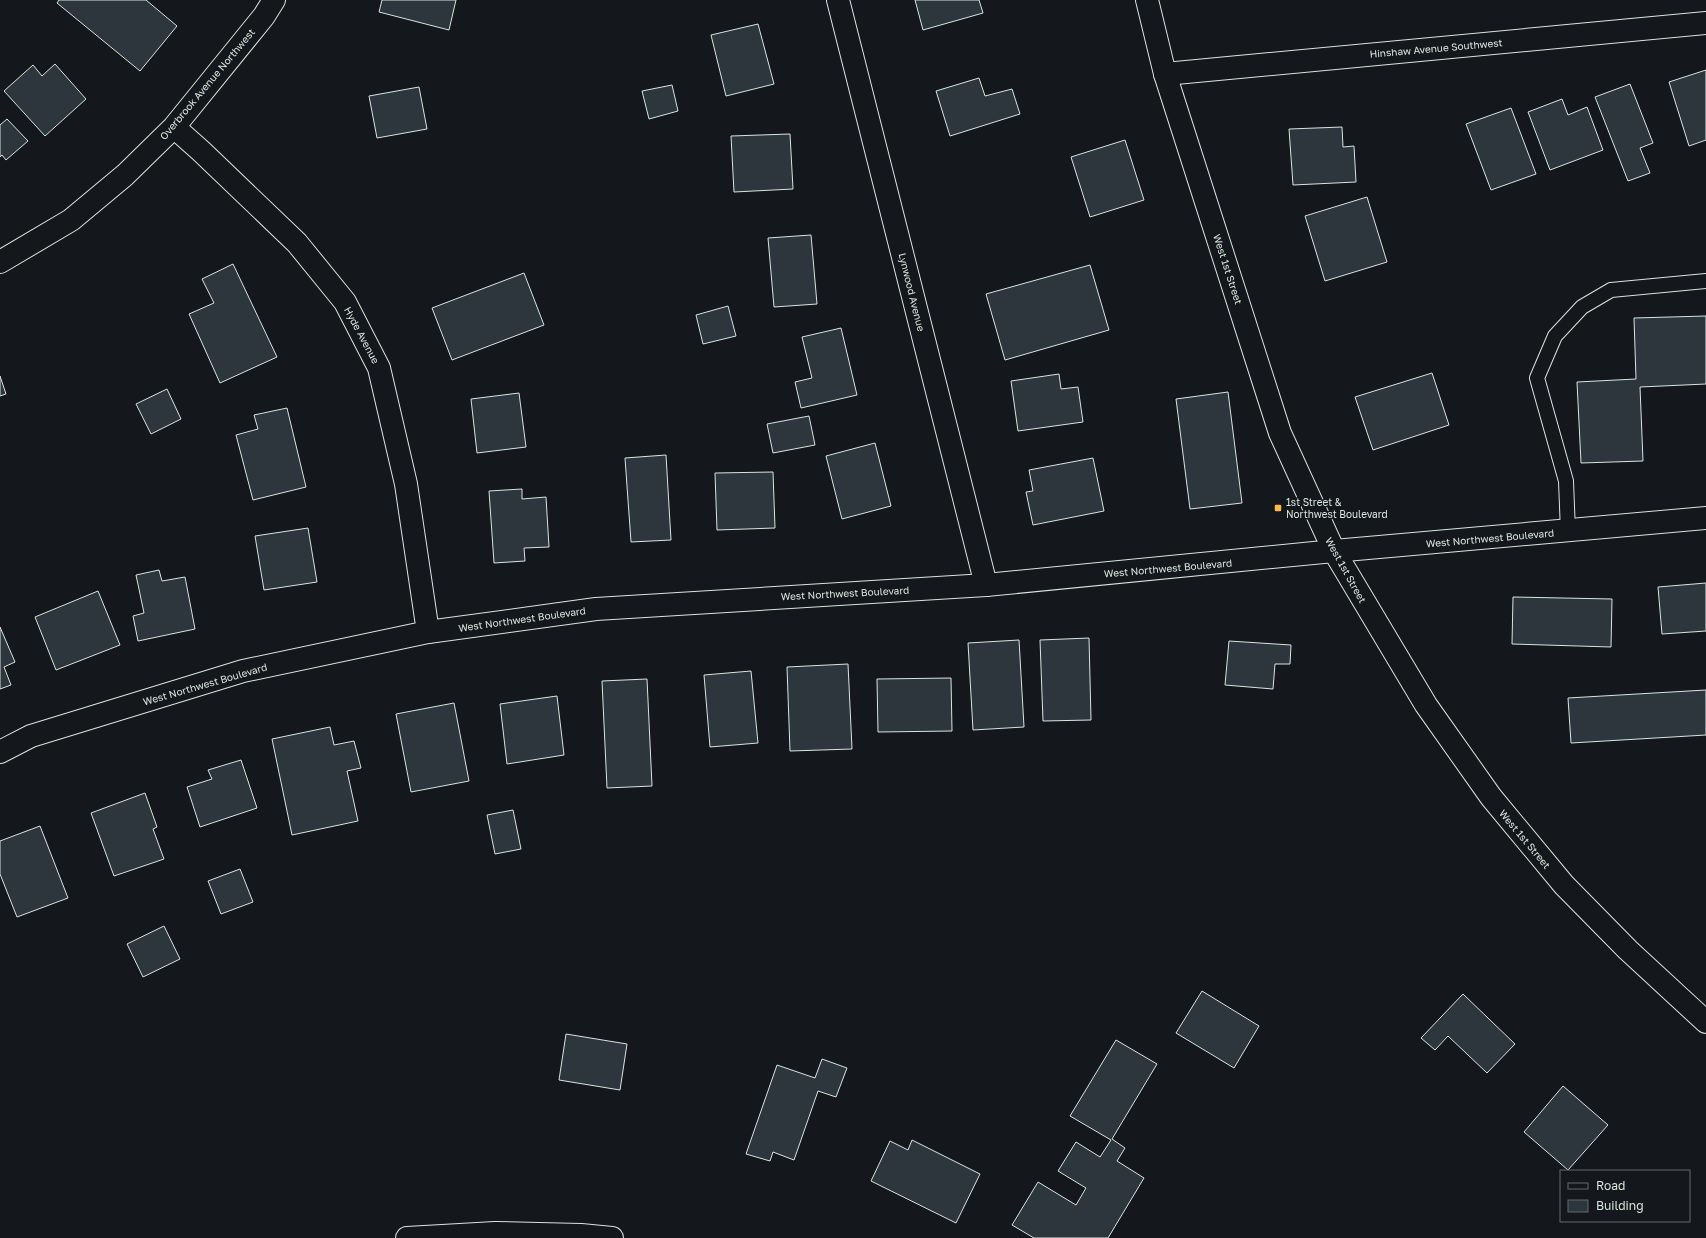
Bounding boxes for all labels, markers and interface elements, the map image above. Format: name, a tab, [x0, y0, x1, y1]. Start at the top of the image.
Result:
street label: Overbrook Avenue Northwest	[157, 26, 257, 142]
street label: Hinshaw Avenue Southwest	[1369, 36, 1503, 60]
street label: West 1st Street	[1211, 232, 1245, 306]
street label: Lynwood Avenue	[896, 251, 928, 333]
street label: Hyde Avenue	[342, 304, 382, 366]
place label: 1st Street & Northwest Boulevard	[1286, 496, 1388, 520]
marker: 1st Street & Northwest Boulevard	[1273, 503, 1283, 513]
street label: West Northwest Boulevard	[1425, 526, 1555, 550]
street label: West 1st Street	[1323, 535, 1369, 605]
street label: West Northwest Boulevard	[1103, 556, 1233, 580]
street label: West Northwest Boulevard	[781, 584, 909, 602]
street label: West Northwest Boulevard	[458, 604, 586, 634]
street label: West Northwest Boulevard	[142, 661, 268, 707]
street label: West 1st Street	[1497, 807, 1553, 871]
legend	[1560, 1170, 1690, 1222]
text: Road	[1596, 1178, 1625, 1193]
text: Building	[1596, 1198, 1644, 1213]

